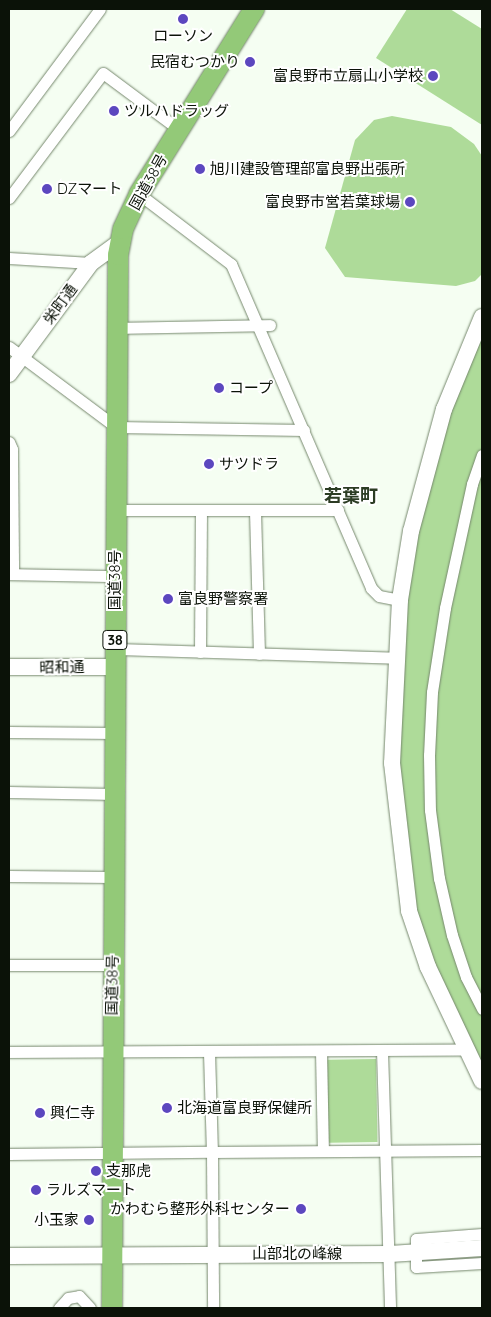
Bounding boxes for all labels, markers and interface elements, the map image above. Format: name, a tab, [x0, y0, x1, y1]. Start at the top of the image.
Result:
marker: ローソン	[177, 13, 189, 25]
place label: ローソン	[153, 27, 213, 45]
place label: 民宿むつかり	[150, 53, 240, 71]
marker: 民宿むつかり	[244, 56, 256, 68]
place label: 富良野市立扇山小学校	[273, 67, 423, 85]
marker: 富良野市立扇山小学校	[427, 70, 439, 82]
place label: ツルハドラッグ	[124, 102, 229, 120]
marker: ツルハドラッグ	[108, 105, 120, 117]
street label: 国道38号	[125, 151, 171, 213]
place label: 旭川建設管理部富良野出張所	[210, 160, 405, 178]
marker: 旭川建設管理部富良野出張所	[194, 163, 206, 175]
place label: DZマート	[57, 180, 122, 198]
marker: DZマート	[41, 183, 53, 195]
place label: 富良野市営若葉球場	[265, 193, 400, 211]
marker: 富良野市営若葉球場	[404, 196, 416, 208]
street label: 栄町通	[39, 281, 81, 327]
place label: コープ	[229, 379, 274, 397]
marker: コープ	[213, 382, 225, 394]
place label: サツドラ	[219, 455, 279, 473]
marker: サツドラ	[203, 458, 215, 470]
district label: 若葉町	[324, 485, 378, 507]
street label: 国道38号	[106, 550, 124, 610]
place label: 富良野警察署	[178, 590, 268, 608]
marker: 富良野警察署	[162, 593, 174, 605]
road number: 38	[101, 628, 129, 652]
street label: 昭和通	[39, 658, 85, 676]
street label: 国道38号	[102, 954, 122, 1016]
place label: 北海道富良野保健所	[177, 1099, 312, 1117]
marker: 北海道富良野保健所	[161, 1102, 173, 1114]
place label: 興仁寺	[50, 1104, 95, 1122]
marker: 興仁寺	[34, 1107, 46, 1119]
place label: 支那虎	[106, 1162, 151, 1180]
marker: 支那虎	[90, 1165, 102, 1177]
place label: ラルズマート	[46, 1181, 136, 1199]
marker: ラルズマート	[30, 1184, 42, 1196]
place label: かわむら整形外科センター	[110, 1200, 290, 1218]
marker: かわむら整形外科センター	[294, 1202, 308, 1216]
place label: 小玉家	[34, 1211, 79, 1229]
marker: 小玉家	[83, 1214, 95, 1226]
street label: 山部北の峰線	[252, 1245, 342, 1263]

